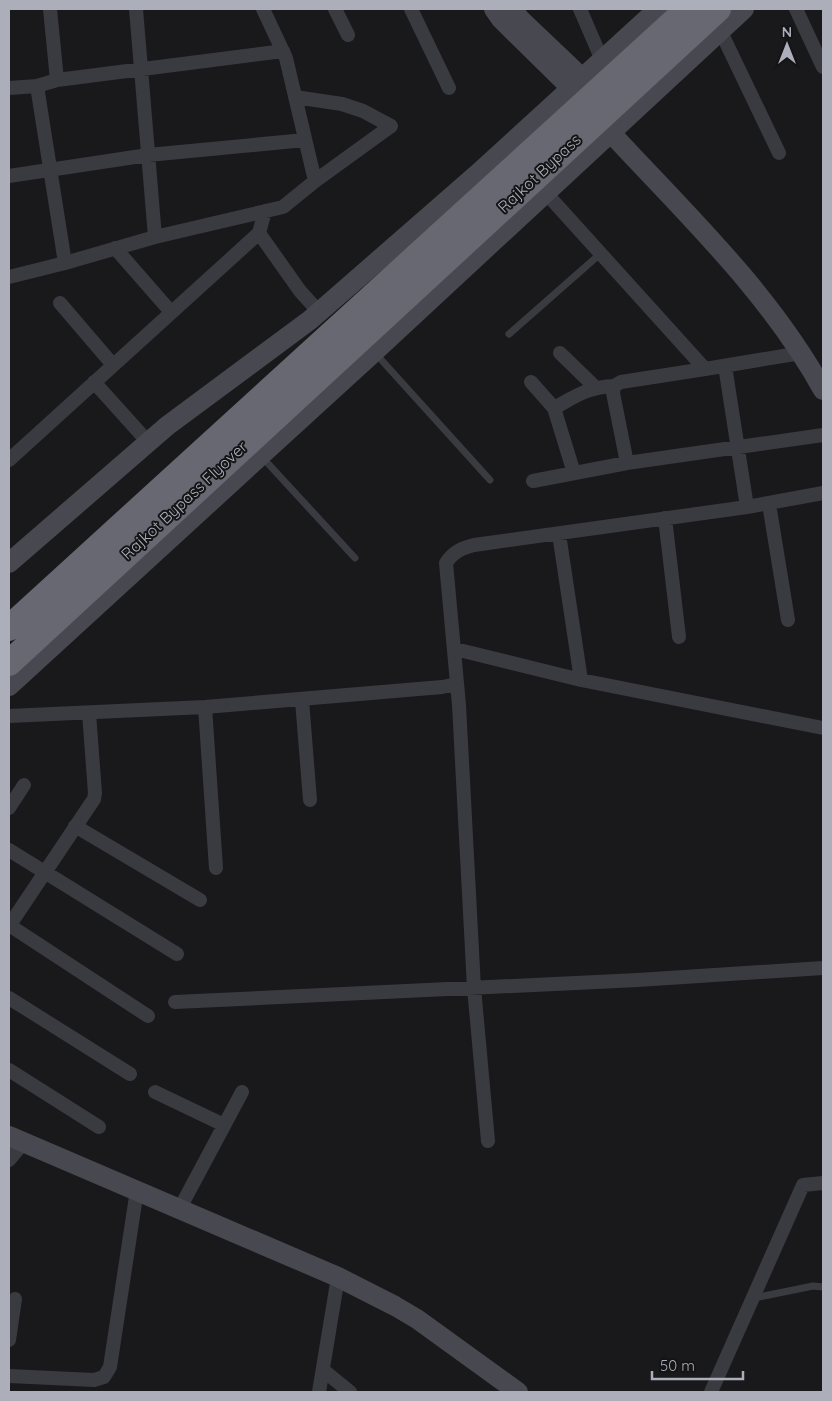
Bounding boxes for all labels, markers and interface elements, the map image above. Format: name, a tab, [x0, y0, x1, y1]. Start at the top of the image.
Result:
north arrow	[762, 20, 812, 70]
text: N	[782, 23, 792, 41]
street label: Rajkot Bypass	[493, 129, 585, 217]
street label: Rajkot Bypass Flyover	[117, 436, 251, 564]
scale bar	[652, 1348, 743, 1380]
text: 50 m	[660, 1356, 695, 1375]

